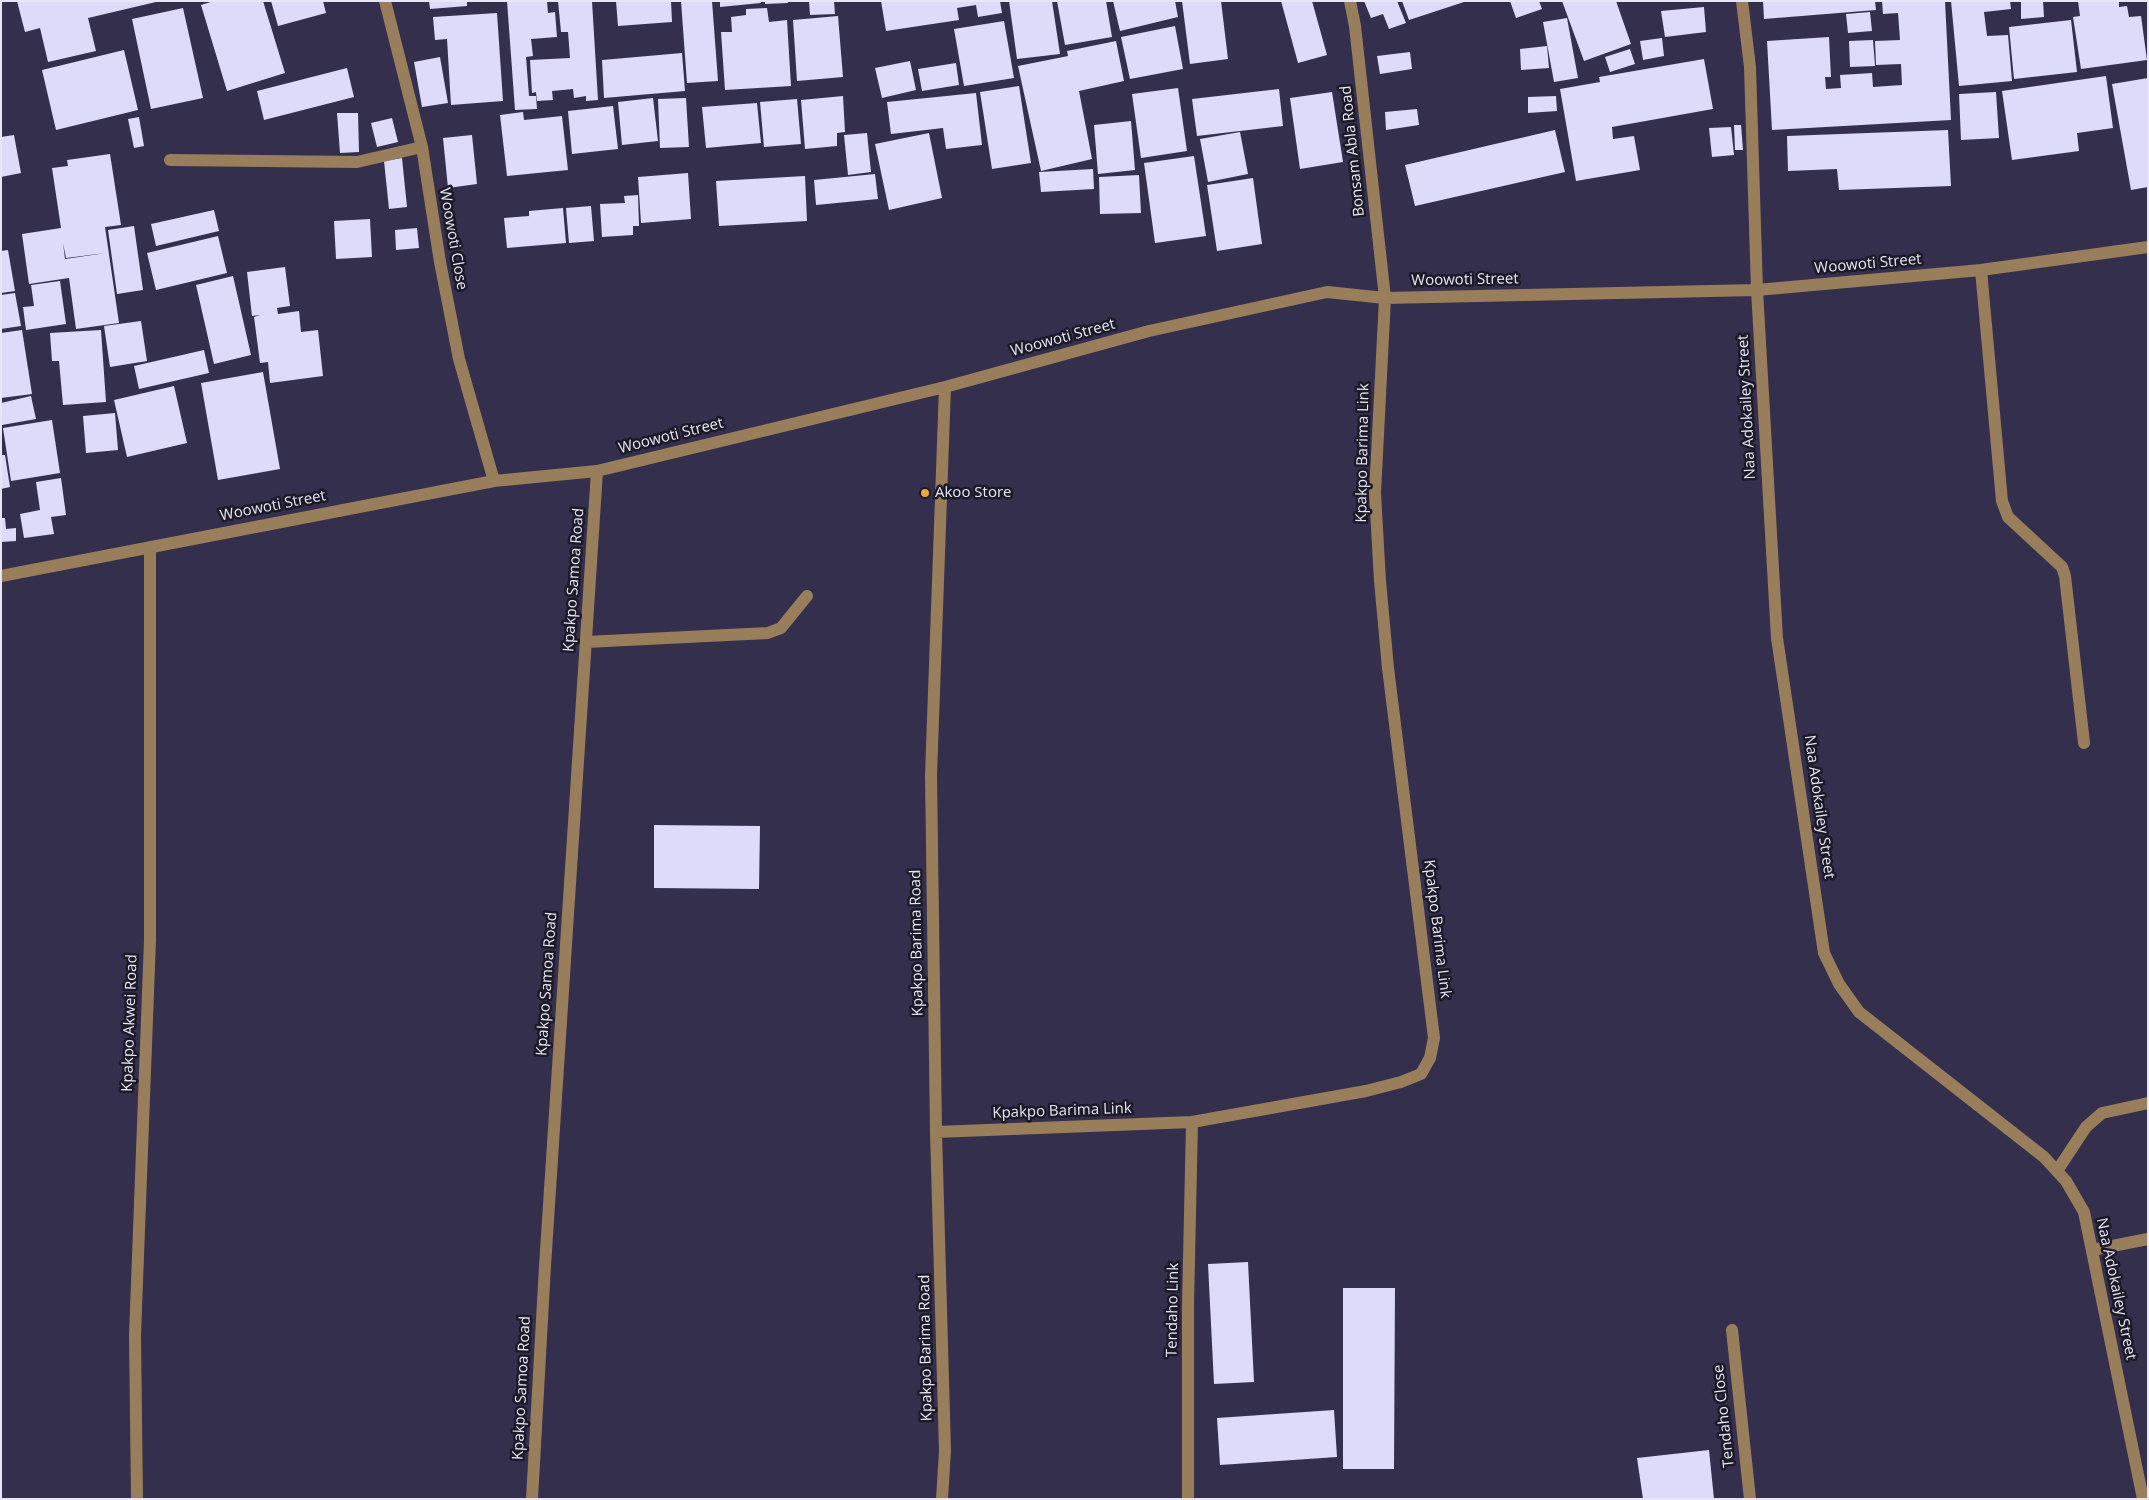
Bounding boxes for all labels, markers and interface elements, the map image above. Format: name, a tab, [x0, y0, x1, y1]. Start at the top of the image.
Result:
street label: Bonsam Abla Road	[1337, 85, 1369, 217]
street label: Woowoti Close	[435, 187, 471, 291]
street label: Woowoti Street	[1814, 250, 1922, 278]
street label: Woowoti Street	[1411, 270, 1519, 290]
street label: Woowoti Street	[1009, 315, 1117, 361]
street label: Naa Adokailey Street	[1734, 334, 1760, 480]
street label: Kpakpo Barima Link	[1353, 383, 1373, 523]
street label: Woowoti Street	[617, 414, 725, 458]
place label: Akoo Store	[935, 484, 1011, 502]
street label: Woowoti Street	[219, 487, 327, 525]
marker: Akoo Store	[919, 487, 931, 499]
street label: Kpakpo Samoa Road	[560, 507, 588, 653]
street label: Naa Adokailey Street	[1800, 734, 1838, 880]
street label: Kpakpo Barima Link	[1420, 859, 1454, 999]
street label: Kpakpo Barima Road	[907, 870, 927, 1016]
street label: Kpakpo Samoa Road	[533, 911, 561, 1057]
street label: Kpakpo Akwei Road	[119, 954, 141, 1092]
street label: Kpakpo Barima Link	[992, 1100, 1132, 1122]
street label: Naa Adokailey Street	[2092, 1216, 2140, 1362]
street label: Tendaho Link	[1163, 1263, 1183, 1357]
street label: Kpakpo Barima Road	[916, 1275, 936, 1421]
street label: Kpakpo Samoa Road	[509, 1316, 535, 1460]
street label: Tendaho Close	[1710, 1364, 1738, 1468]

